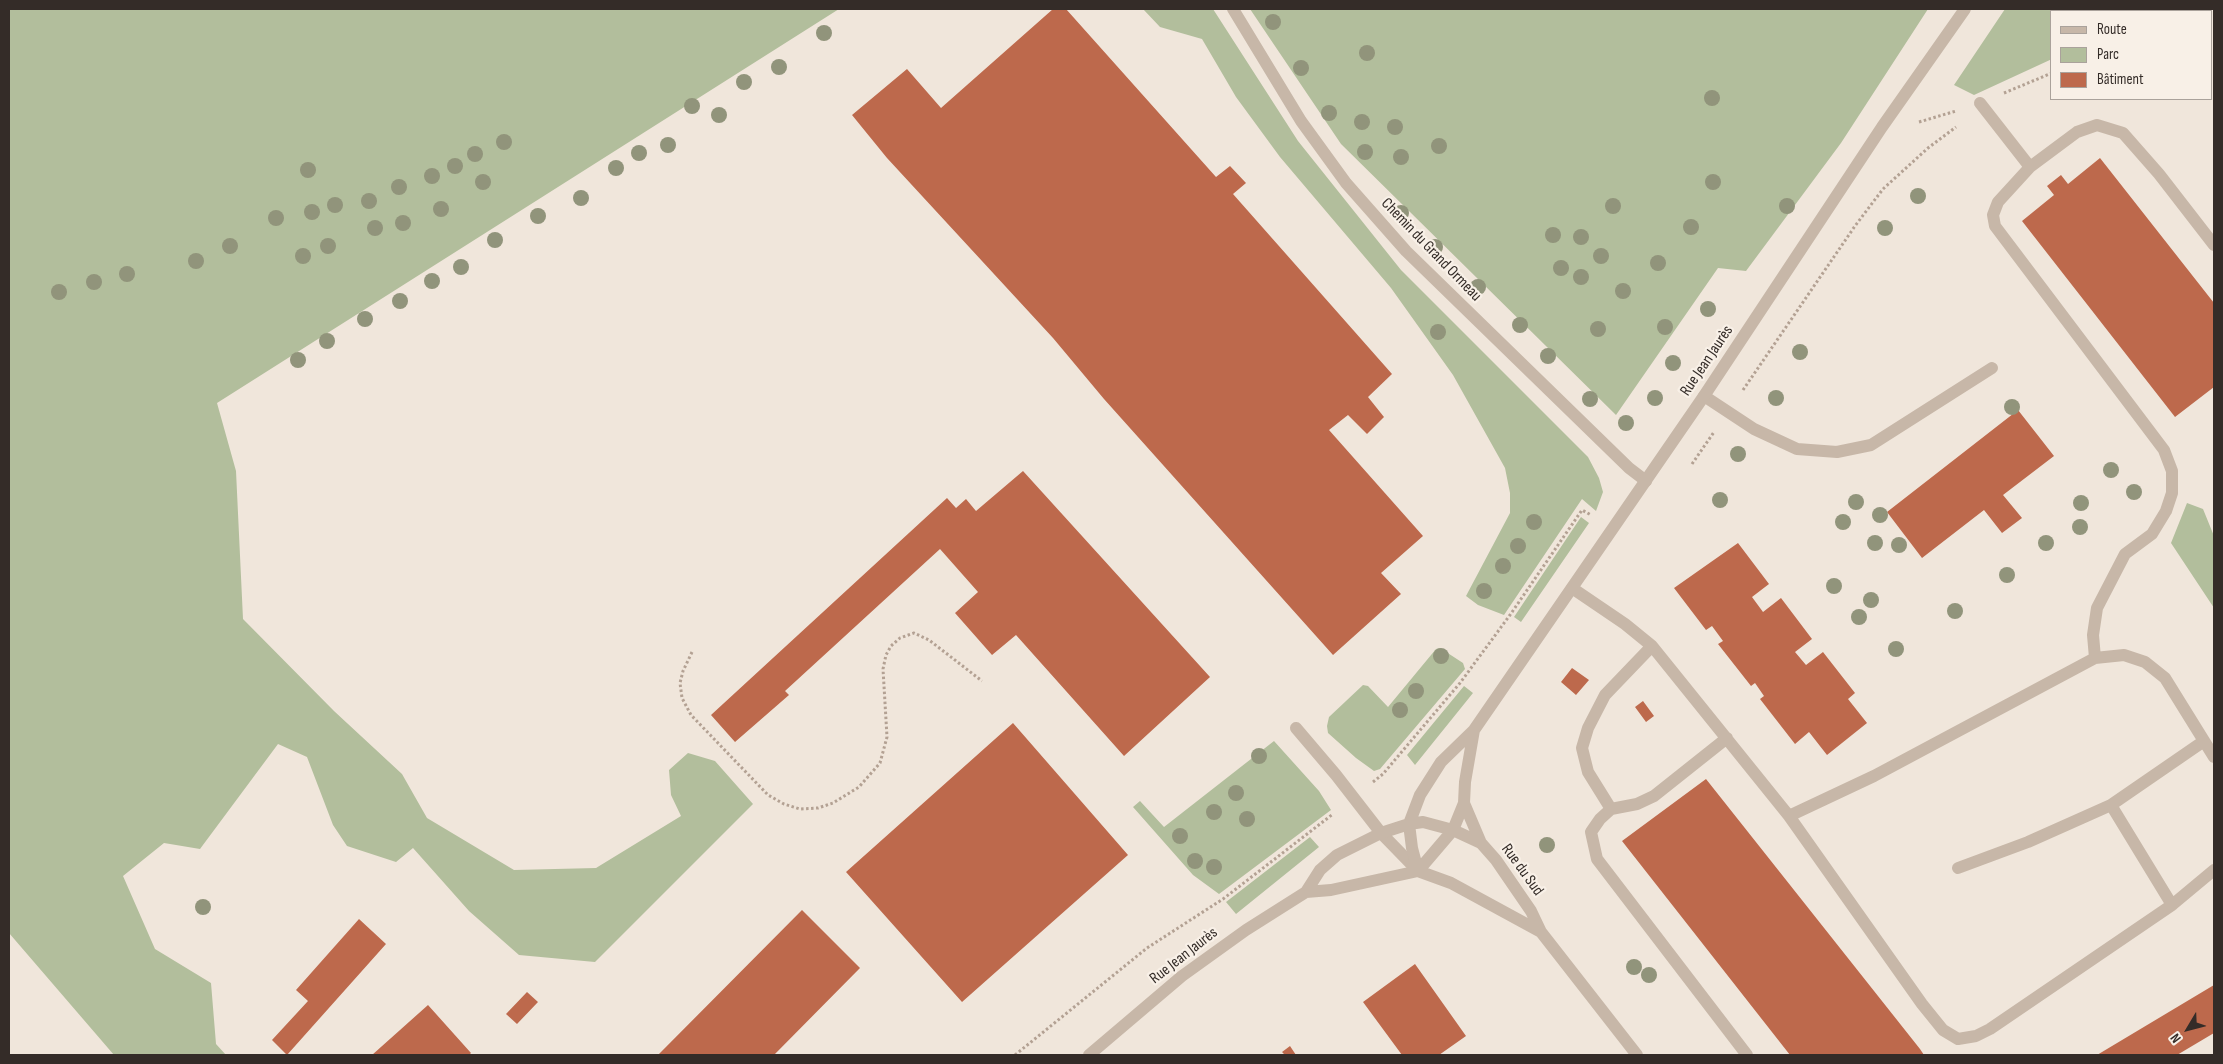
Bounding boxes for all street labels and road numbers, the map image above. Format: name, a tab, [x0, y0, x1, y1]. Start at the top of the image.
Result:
street label: Chemin du Grand Ormeau	[1377, 194, 1485, 306]
street label: Rue Jean Jaurès	[1676, 322, 1738, 400]
street label: Rue du Sud	[1497, 840, 1547, 900]
street label: Rue Jean Jaurès	[1146, 924, 1222, 988]

